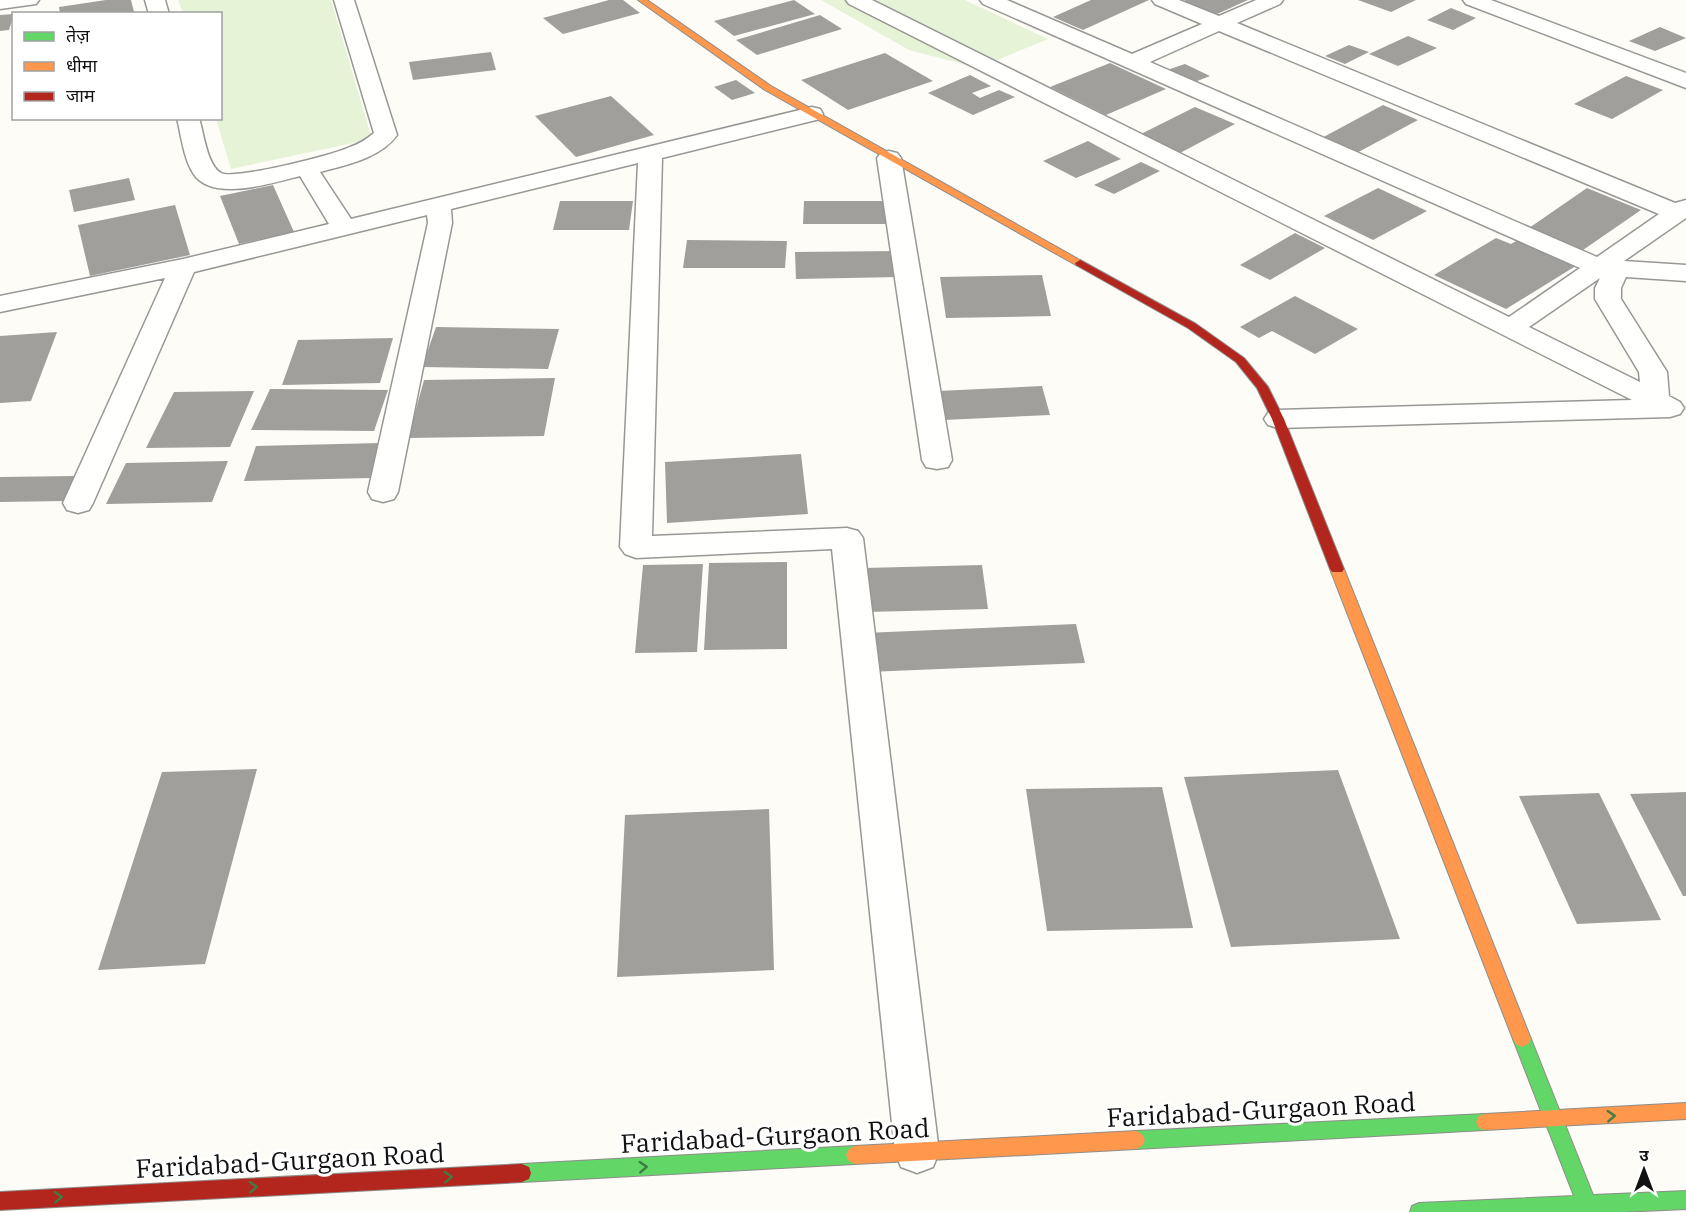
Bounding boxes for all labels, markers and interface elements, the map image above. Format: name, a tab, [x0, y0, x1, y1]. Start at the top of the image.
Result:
legend	[12, 12, 222, 120]
text: तेज़	[66, 24, 90, 47]
text: धीमा	[66, 54, 97, 77]
text: जाम	[66, 84, 96, 107]
street label: Faridabad-Gurgaon Road	[1106, 1084, 1416, 1134]
one-way arrow	[1607, 1109, 1616, 1122]
street label: Faridabad-Gurgaon Road	[620, 1110, 930, 1160]
street label: Faridabad-Gurgaon Road	[135, 1135, 445, 1185]
north arrow	[1614, 1140, 1674, 1200]
text: उ	[1639, 1145, 1649, 1165]
one-way arrow	[638, 1160, 647, 1173]
one-way arrow	[443, 1171, 452, 1184]
one-way arrow	[249, 1181, 258, 1194]
one-way arrow	[54, 1191, 63, 1204]

